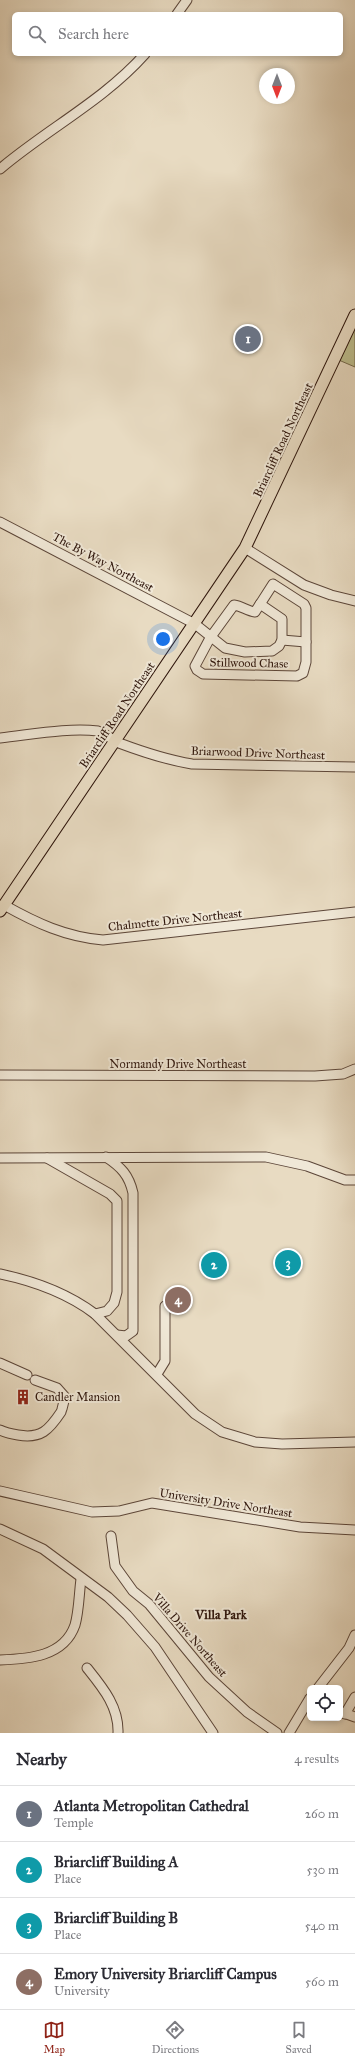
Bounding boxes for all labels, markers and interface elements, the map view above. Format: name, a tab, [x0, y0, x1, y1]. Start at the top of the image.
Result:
search box	[12, 12, 343, 56]
icon: search	[26, 23, 48, 45]
text: Search here	[58, 25, 129, 43]
north arrow	[259, 68, 295, 104]
pin: 1	[235, 324, 261, 354]
street label: Briarcliff Road Northeast	[250, 380, 316, 500]
street label: The By Way Northeast	[50, 529, 157, 595]
your location	[153, 629, 173, 649]
street label: Stillwood Chase	[209, 655, 289, 671]
street label: Briarcliff Road Northeast	[76, 659, 158, 771]
street label: Briarwood Drive Northeast	[191, 744, 326, 762]
street label: Chalmette Drive Northeast	[107, 906, 243, 934]
street label: Normandy Drive Northeast	[110, 1057, 247, 1071]
pin: 3	[275, 1248, 301, 1278]
pin: 2	[201, 1250, 227, 1280]
pin: 4	[165, 1285, 191, 1315]
building icon: Candler Mansion	[14, 1388, 32, 1406]
place label: Candler Mansion	[35, 1390, 121, 1404]
street label: University Drive Northeast	[158, 1486, 294, 1521]
street label: Villa Drive Northeast	[149, 1590, 231, 1680]
district label: Villa Park	[194, 1607, 248, 1623]
map controls	[307, 1685, 343, 1721]
button: locate	[307, 1685, 343, 1721]
text: Nearby	[16, 1749, 67, 1770]
text: 4 results	[294, 1751, 339, 1767]
text: Atlanta Metropolitan Cathedral	[54, 1797, 249, 1815]
text: 1	[26, 1806, 32, 1822]
text: 260 m	[305, 1806, 339, 1822]
text: Temple	[54, 1815, 94, 1831]
text: Briarcliff Building A	[54, 1853, 178, 1871]
text: 2	[26, 1862, 32, 1878]
text: 530 m	[306, 1862, 339, 1878]
text: Place	[54, 1871, 81, 1887]
text: Briarcliff Building B	[54, 1909, 178, 1927]
text: 3	[26, 1918, 32, 1934]
text: 540 m	[305, 1918, 339, 1934]
text: Place	[54, 1927, 81, 1943]
text: Emory University Briarcliff Campus	[54, 1965, 277, 1983]
text: 4	[25, 1974, 33, 1990]
text: 560 m	[305, 1974, 339, 1990]
text: University	[54, 1983, 110, 1999]
tab: Map	[43, 2019, 65, 2056]
tab: Directions	[152, 2019, 199, 2056]
tab: Saved	[286, 2019, 312, 2056]

